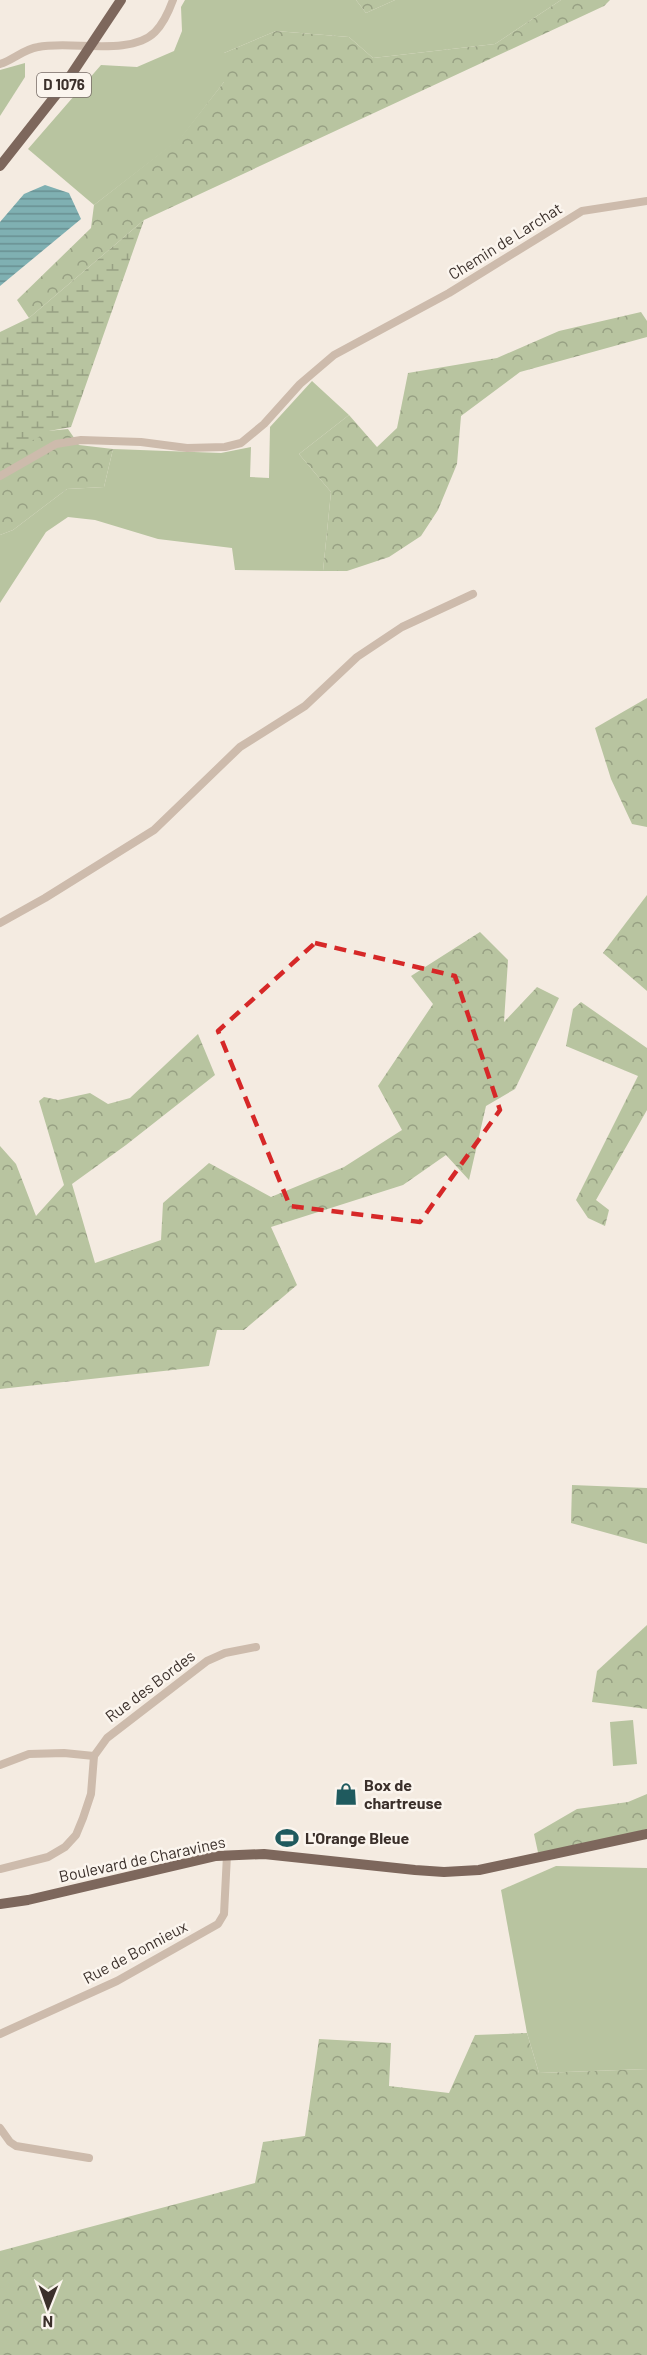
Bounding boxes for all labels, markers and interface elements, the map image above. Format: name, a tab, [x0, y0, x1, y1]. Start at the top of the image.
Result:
road number: D 1076	[37, 73, 91, 97]
street label: Chemin de Larchat	[444, 198, 565, 283]
street label: Rue des Bordes	[101, 1646, 198, 1726]
place label: Box de chartreuse	[364, 1775, 443, 1812]
shop icon: Box de chartreuse	[333, 1781, 359, 1807]
sports icon: L'Orange Bleue	[274, 1825, 300, 1851]
place label: L'Orange Bleue	[305, 1828, 410, 1847]
street label: Boulevard de Charavines	[57, 1832, 227, 1885]
street label: Rue de Bonnieux	[79, 1916, 190, 1987]
north arrow	[18, 2277, 78, 2337]
text: N	[42, 2313, 53, 2332]

